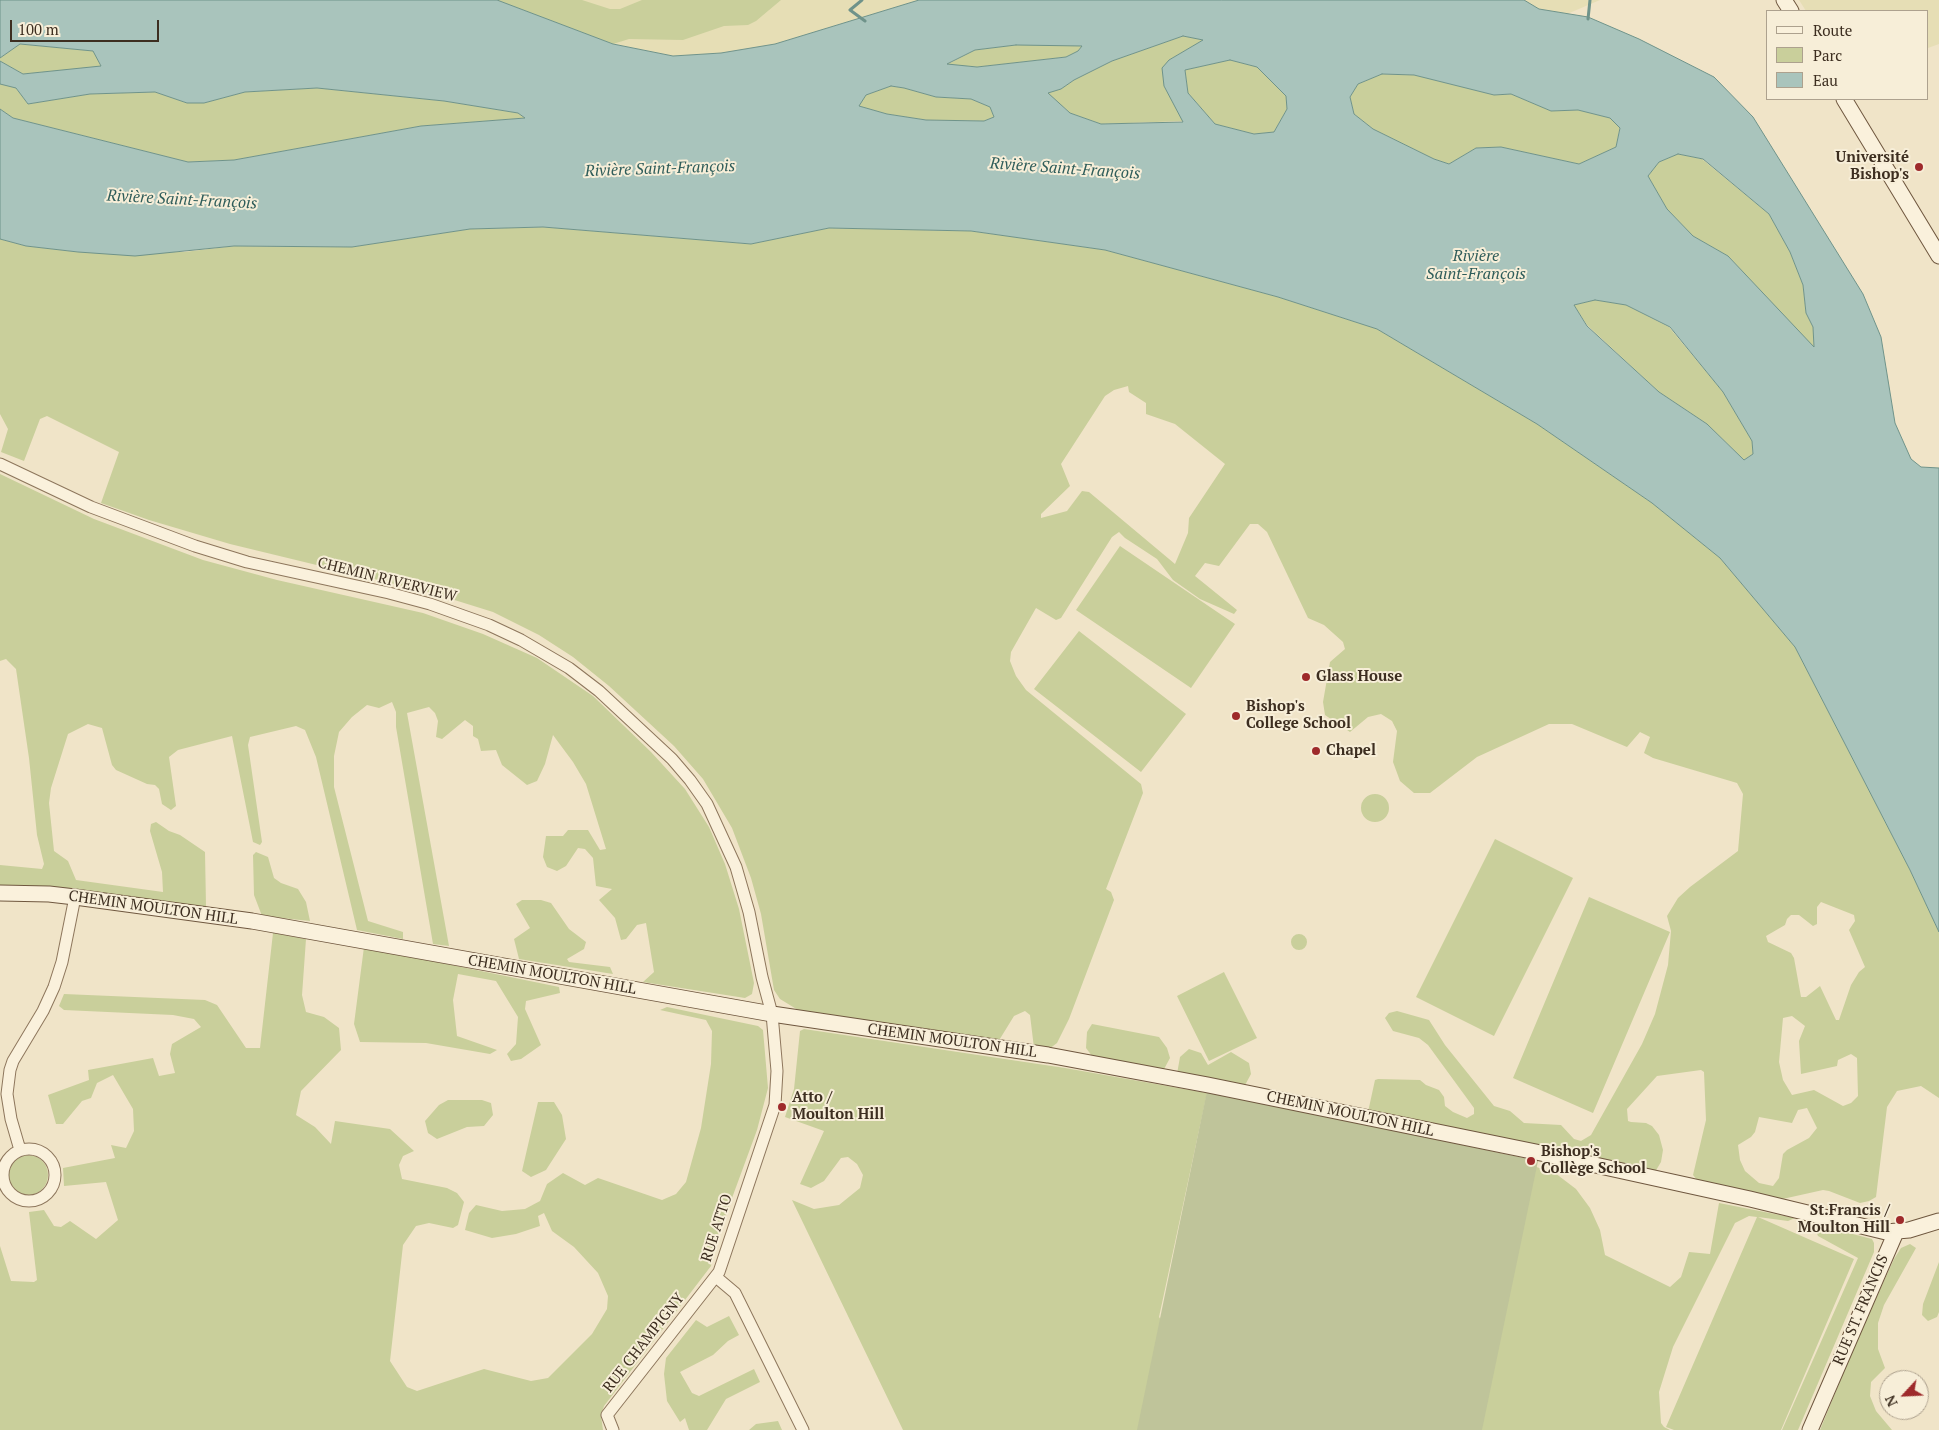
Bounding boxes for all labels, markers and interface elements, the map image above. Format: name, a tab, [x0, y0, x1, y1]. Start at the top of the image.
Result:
scale bar	[12, 10, 161, 42]
legend	[1766, 10, 1929, 100]
text: 100 m	[18, 19, 59, 39]
text: Route	[1813, 20, 1852, 40]
text: Parc	[1813, 45, 1842, 65]
text: Eau	[1813, 70, 1838, 90]
place label: Université Bishop's	[1835, 149, 1909, 184]
water label: Rivière Saint-François	[989, 154, 1141, 184]
water label: Rivière Saint-François	[584, 157, 736, 181]
marker: Université Bishop's	[1913, 161, 1925, 173]
water label: Rivière Saint-François	[106, 186, 258, 214]
water label: Rivière Saint-François	[1426, 246, 1526, 284]
street label: CHEMIN RIVERVIEW	[316, 554, 458, 606]
place label: Glass House	[1316, 668, 1402, 686]
marker: Glass House	[1300, 671, 1312, 683]
place label: Bishop's College School	[1246, 698, 1351, 733]
marker: Bishop's College School	[1230, 710, 1242, 722]
place label: Chapel	[1326, 742, 1376, 760]
marker: Chapel	[1310, 745, 1322, 757]
street label: CHEMIN MOULTON HILL	[67, 887, 239, 929]
street label: CHEMIN MOULTON HILL	[466, 951, 638, 999]
street label: CHEMIN MOULTON HILL	[866, 1020, 1038, 1062]
street label: CHEMIN MOULTON HILL	[1265, 1087, 1435, 1141]
place label: Atto / Moulton Hill	[792, 1089, 884, 1124]
marker: Atto / Moulton Hill	[776, 1101, 788, 1113]
place label: Bishop's Collège School	[1541, 1143, 1646, 1178]
marker: Bishop's Collège School	[1525, 1155, 1537, 1167]
street label: RUE ATTO	[698, 1192, 736, 1264]
place label: St.Francis / Moulton Hill	[1798, 1202, 1890, 1237]
marker: St.Francis / Moulton Hill	[1894, 1214, 1906, 1226]
street label: RUE ST. FRANCIS	[1830, 1252, 1892, 1368]
street label: RUE CHAMPIGNY	[600, 1290, 688, 1396]
north arrow	[1879, 1370, 1929, 1420]
text: N	[1880, 1392, 1902, 1410]

